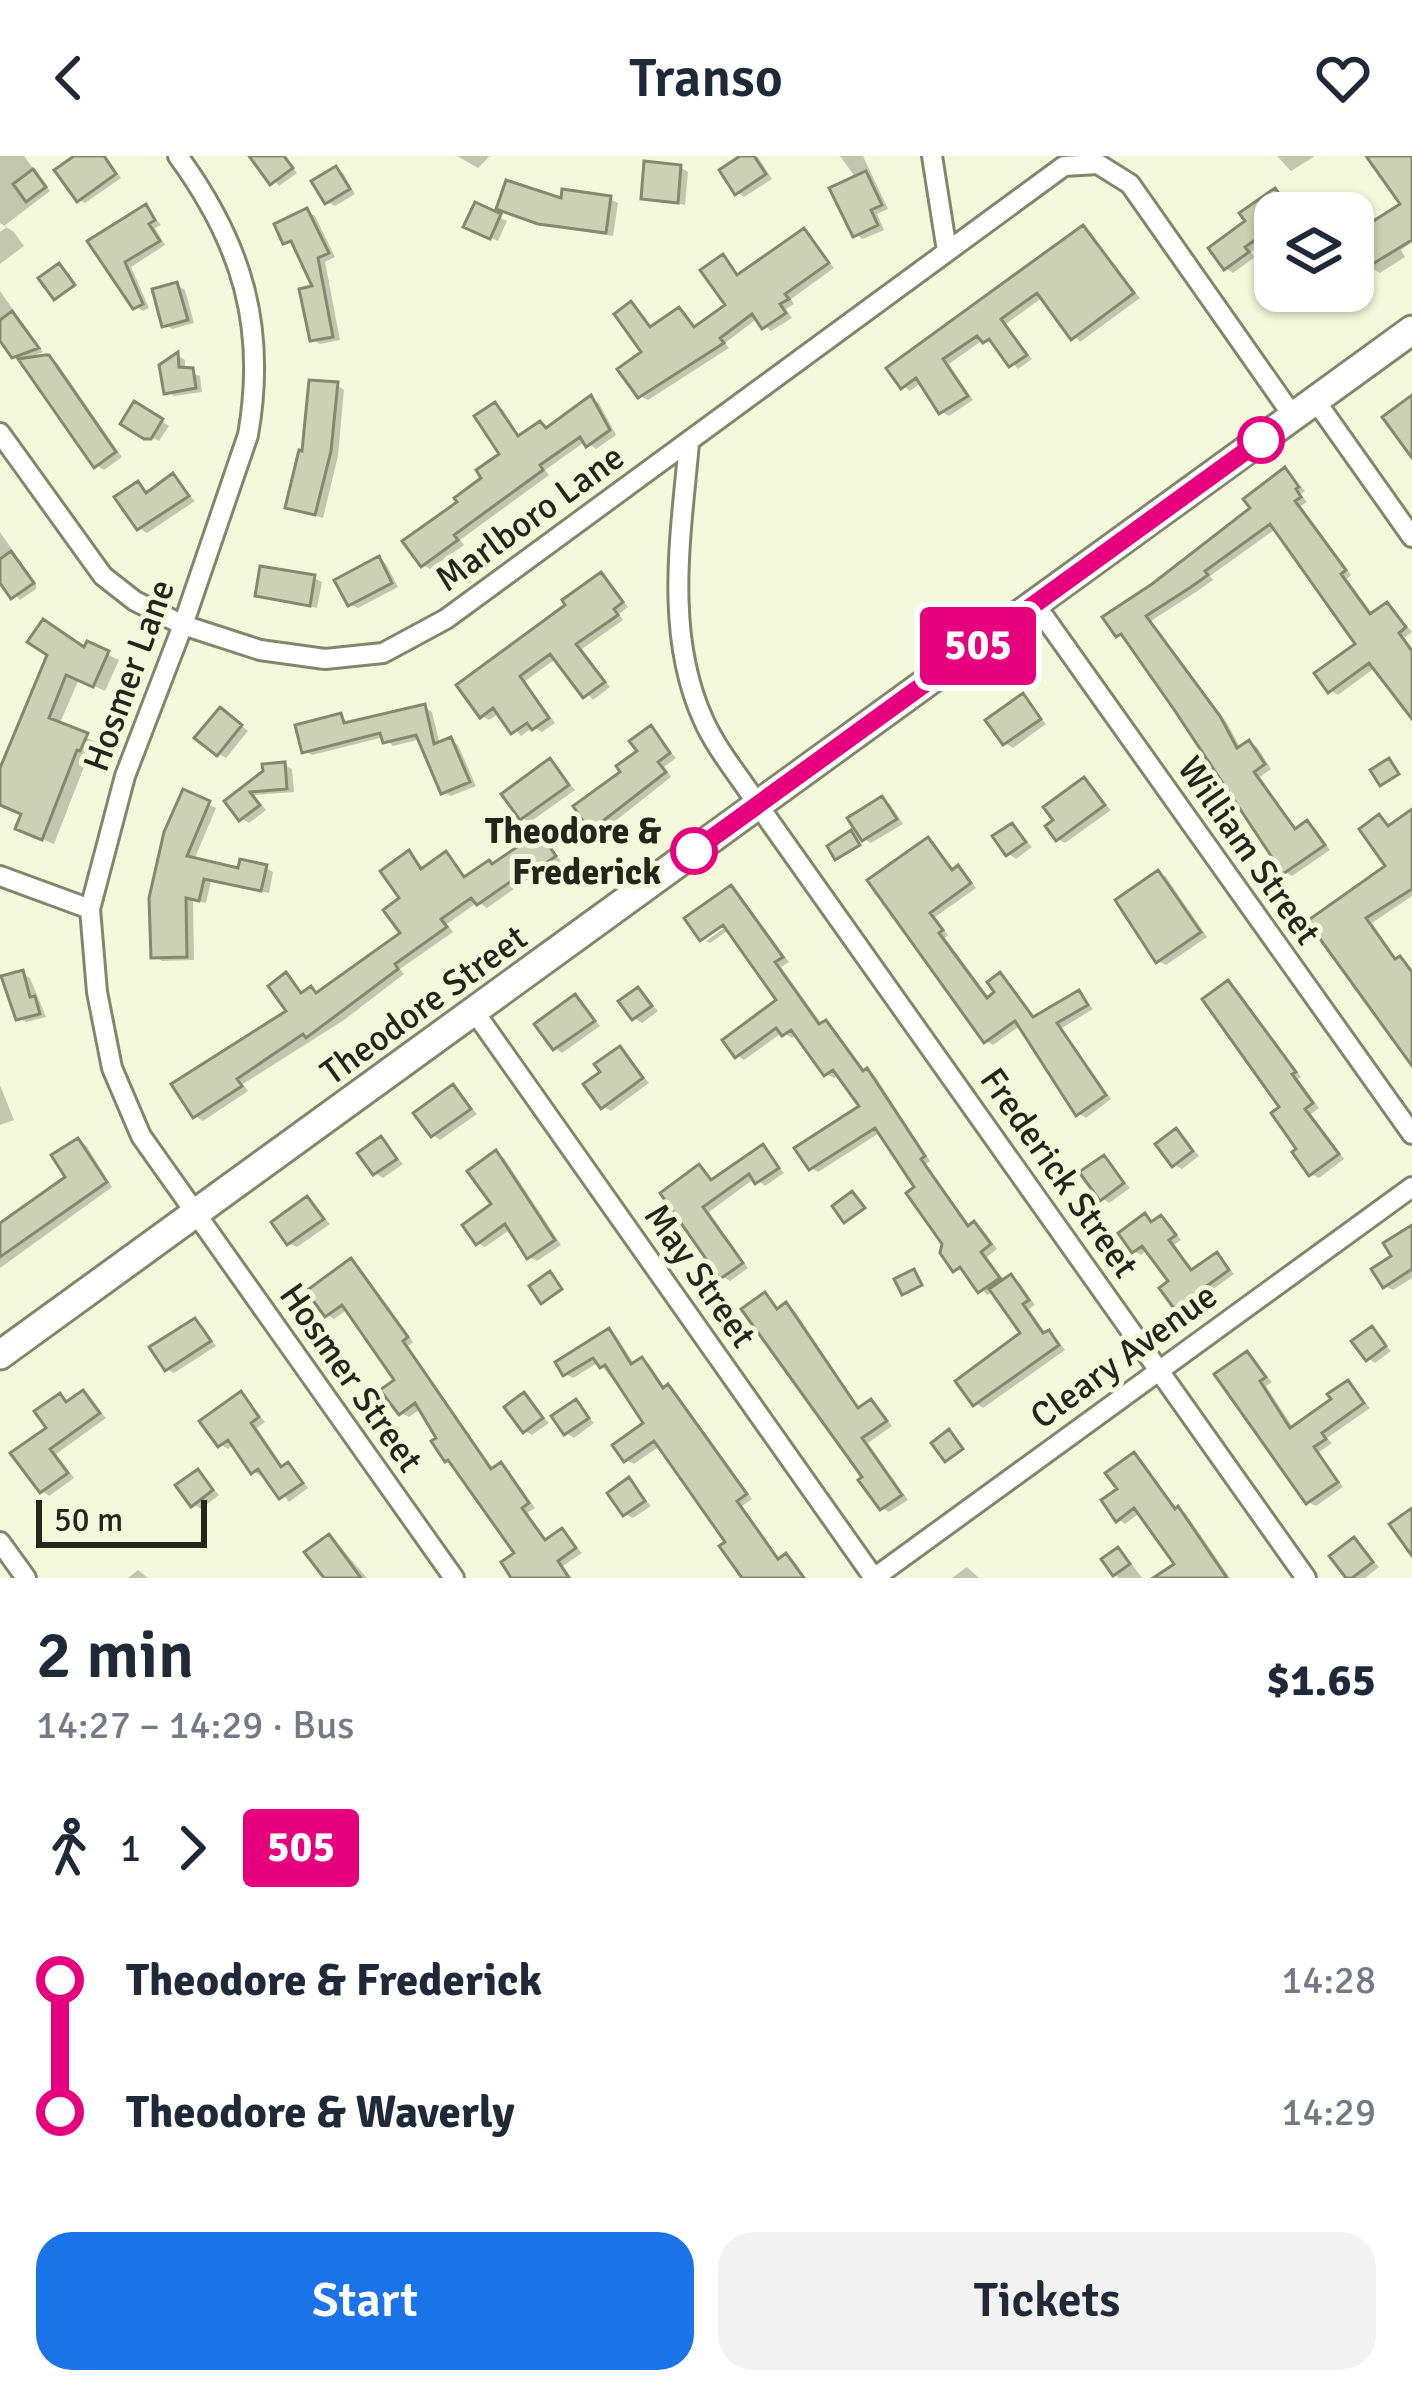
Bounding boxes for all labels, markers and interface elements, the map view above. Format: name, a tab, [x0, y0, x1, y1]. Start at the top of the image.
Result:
icon: back	[36, 45, 102, 111]
text: Transo	[629, 45, 783, 112]
icon: heart	[1310, 45, 1376, 111]
map controls	[1254, 192, 1374, 312]
button: layers	[1254, 192, 1374, 312]
unlabelled marker	[1239, 418, 1283, 462]
street label: Marlboro Lane	[427, 435, 633, 602]
street label: Hosmer Lane	[74, 573, 185, 778]
line badge: 505	[909, 607, 1047, 685]
text: 505	[944, 620, 1012, 671]
street label: William Street	[1167, 748, 1330, 954]
place label: Theodore & Frederick	[485, 809, 661, 895]
marker: Theodore & Frederick	[672, 829, 716, 873]
street label: Theodore Street	[312, 915, 536, 1095]
street label: Frederick Street	[970, 1059, 1148, 1287]
street label: May Street	[634, 1195, 766, 1357]
street label: Cleary Avenue	[1022, 1273, 1226, 1439]
street label: Hosmer Street	[269, 1275, 432, 1481]
scale bar	[36, 1494, 207, 1547]
text: 50 m	[54, 1500, 123, 1541]
text: 2 min	[36, 1615, 194, 1696]
text: $1.65	[1266, 1653, 1376, 1708]
text: 14:27 – 14:29 · Bus	[36, 1701, 354, 1749]
icon: walk	[36, 1815, 102, 1881]
icon: forward	[159, 1815, 225, 1881]
text: 505	[267, 1822, 335, 1873]
text: 1	[120, 1824, 141, 1872]
text: Theodore & Frederick	[126, 1953, 542, 2008]
text: 14:28	[1281, 1956, 1376, 2004]
text: Theodore & Waverly	[126, 2085, 515, 2140]
text: 14:29	[1281, 2088, 1376, 2136]
button: Start	[36, 2232, 694, 2370]
button: Tickets	[718, 2232, 1376, 2370]

